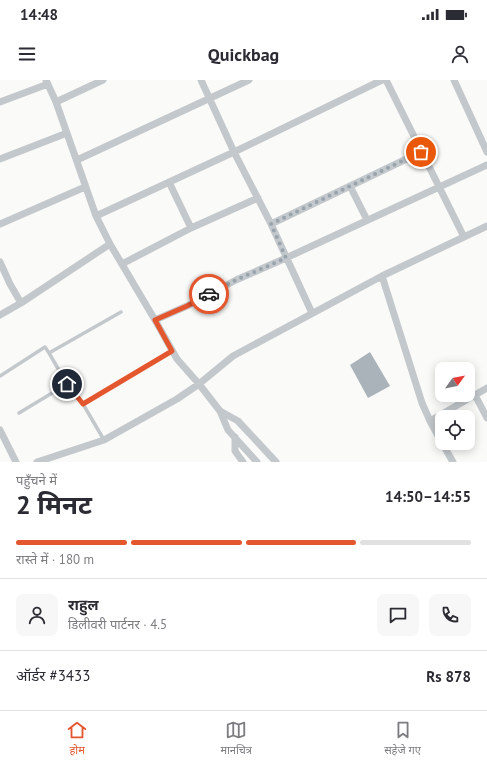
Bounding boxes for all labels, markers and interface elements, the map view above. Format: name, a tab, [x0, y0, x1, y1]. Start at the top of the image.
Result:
text: 14:48	[20, 5, 58, 24]
icon: menu	[16, 43, 38, 65]
text: Quickbag	[208, 43, 279, 66]
icon: person	[449, 43, 471, 65]
pin	[404, 135, 438, 169]
icon: bag	[410, 141, 432, 163]
courier	[189, 274, 229, 314]
icon: car	[198, 283, 220, 305]
north arrow	[435, 362, 475, 402]
map controls	[435, 362, 475, 450]
pin	[50, 367, 84, 401]
icon: home	[56, 373, 78, 395]
button: locate	[435, 410, 475, 450]
text: पहुँचने में	[16, 472, 57, 489]
text: 14:50–14:55	[385, 487, 471, 506]
text: 2 मिनट	[16, 488, 92, 521]
text: रास्ते में · 180 m	[16, 551, 94, 568]
button: person	[16, 594, 58, 636]
button: chat	[377, 594, 419, 636]
button: phone	[429, 594, 471, 636]
text: राहुल	[68, 595, 99, 614]
text: डिलीवरी पार्टनर · 4.5	[68, 616, 167, 633]
text: ऑर्डर #3433	[16, 666, 90, 685]
text: Rs 878	[426, 667, 471, 686]
tab: होम	[66, 719, 88, 758]
tab: मानचित्र	[220, 719, 252, 758]
tab: सहेजे गए	[384, 719, 421, 758]

